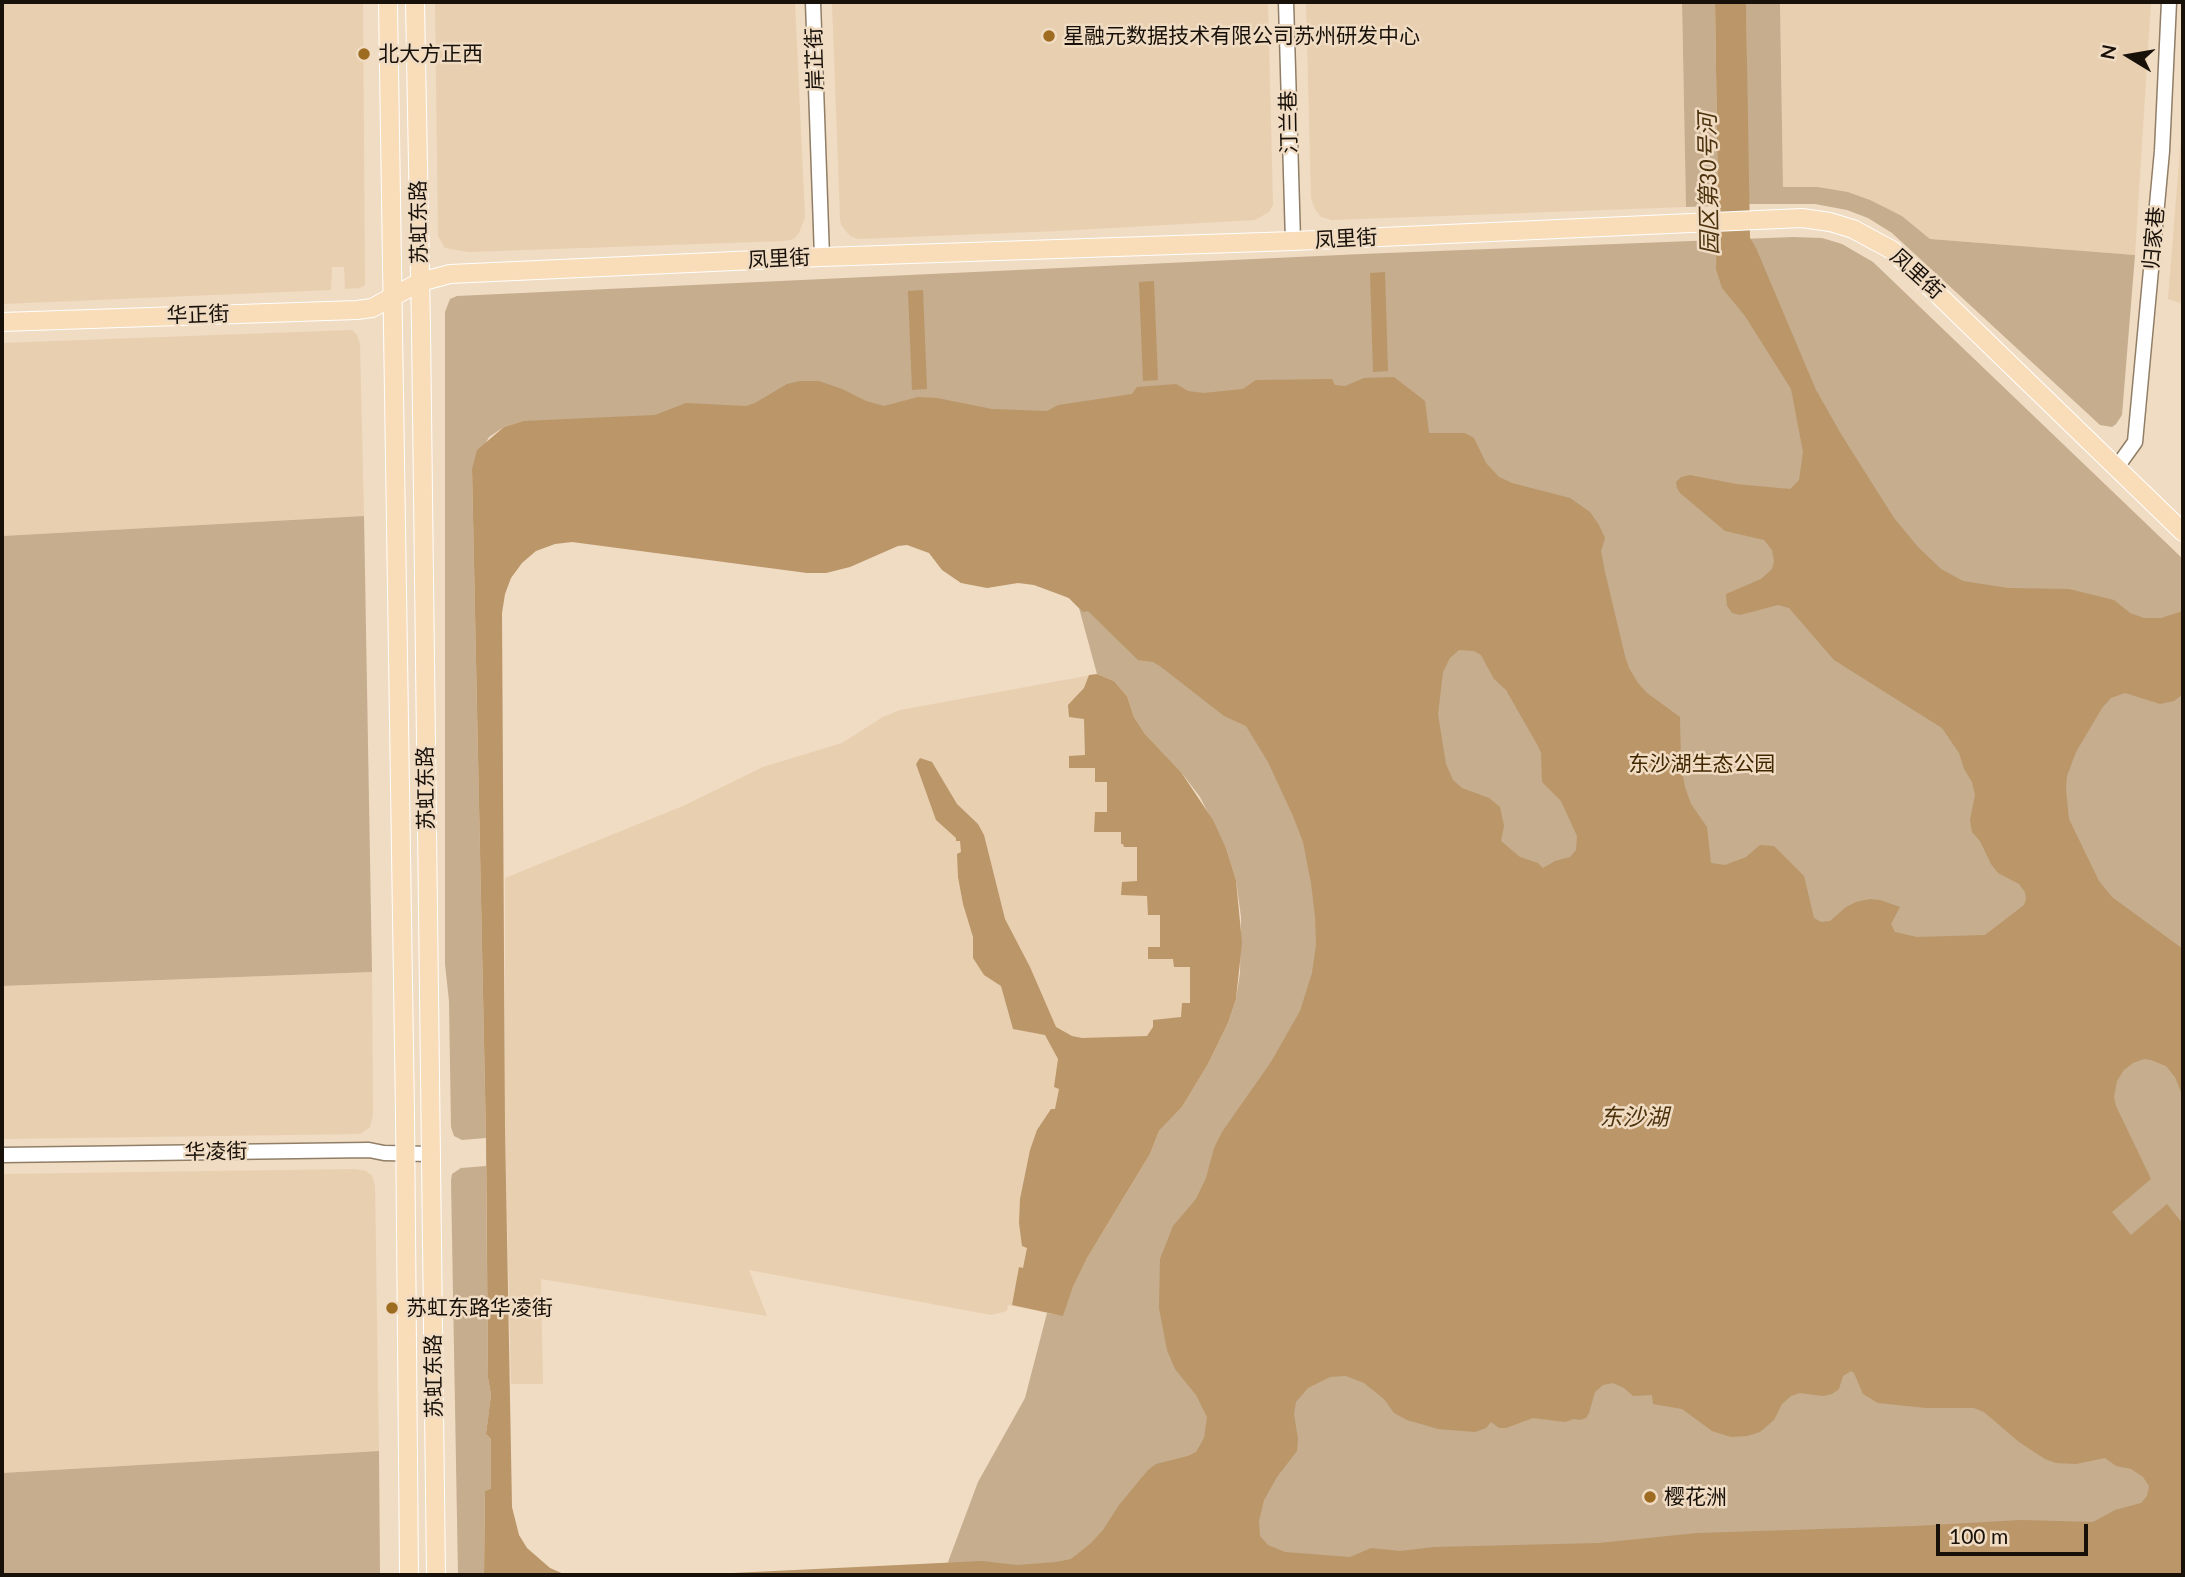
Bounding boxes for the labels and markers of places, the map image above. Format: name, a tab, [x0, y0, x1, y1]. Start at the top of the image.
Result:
place label: 星融元数据技术有限公司苏州研发中心	[1063, 23, 1420, 49]
marker: 星融元数据技术有限公司苏州研发中心	[1041, 28, 1057, 44]
place label: 北大方正西	[378, 41, 483, 67]
marker: 北大方正西	[356, 46, 372, 62]
place label: 苏虹东路华凌街	[406, 1295, 553, 1321]
marker: 苏虹东路华凌街	[384, 1300, 400, 1316]
place label: 樱花洲	[1664, 1484, 1727, 1510]
marker: 樱花洲	[1642, 1489, 1658, 1505]

